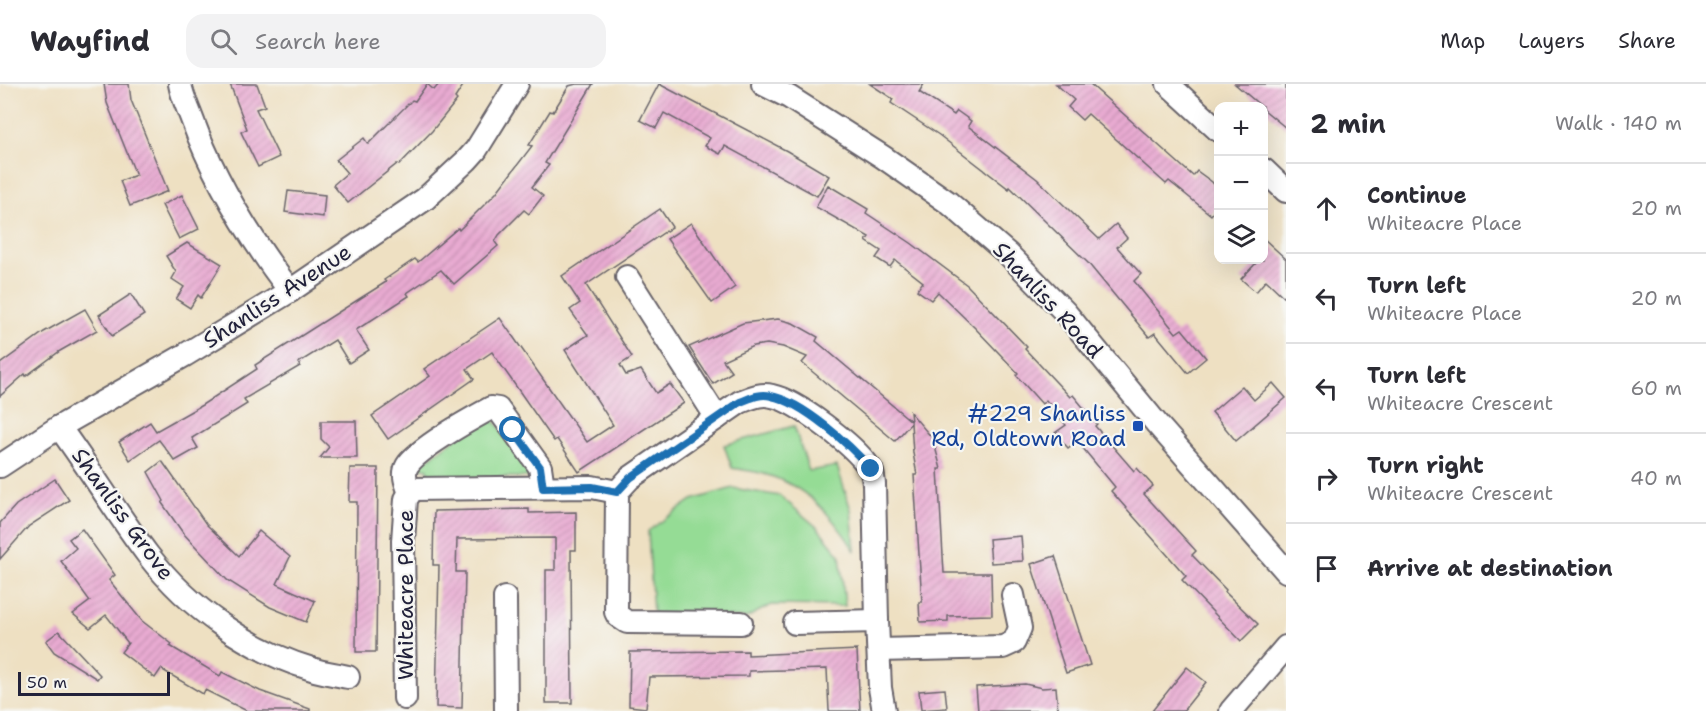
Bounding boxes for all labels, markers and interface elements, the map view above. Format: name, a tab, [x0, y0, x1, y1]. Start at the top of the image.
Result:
search box	[186, 14, 606, 68]
text: Wayfind	[30, 22, 150, 60]
icon: search	[207, 25, 240, 58]
text: Search here	[255, 27, 381, 56]
text: Map	[1440, 27, 1485, 55]
text: Layers	[1518, 27, 1585, 55]
text: Share	[1618, 27, 1676, 55]
map controls	[1214, 102, 1268, 264]
button: +	[1214, 102, 1268, 156]
text: 2 min	[1310, 106, 1386, 141]
text: Walk · 140 m	[1555, 110, 1682, 136]
button: −	[1214, 156, 1268, 210]
text: Continue	[1367, 181, 1467, 210]
icon: ahead	[1310, 192, 1343, 225]
text: 20 m	[1631, 195, 1682, 221]
button: layers	[1214, 210, 1268, 264]
text: Whiteacre Place	[1367, 210, 1522, 236]
street label: Shanliss Road	[987, 236, 1109, 364]
street label: Shanliss Avenue	[197, 237, 357, 355]
text: Turn left	[1367, 271, 1466, 300]
icon: left	[1310, 282, 1343, 315]
text: 20 m	[1631, 285, 1682, 311]
text: Whiteacre Place	[1367, 300, 1522, 326]
text: Turn left	[1367, 361, 1466, 390]
icon: left	[1310, 372, 1343, 405]
text: 60 m	[1630, 375, 1682, 401]
text: Whiteacre Crescent	[1367, 390, 1553, 416]
place label: #229 Shanliss Rd, Oldtown Road	[931, 399, 1126, 453]
route start	[499, 416, 525, 442]
marker: #229 Shanliss Rd, Oldtown Road	[1131, 419, 1145, 433]
street label: Shanliss Grove	[65, 442, 181, 586]
text: Turn right	[1367, 451, 1484, 480]
route end	[857, 455, 883, 481]
icon: right	[1310, 462, 1343, 495]
text: 40 m	[1630, 465, 1682, 491]
text: Whiteacre Crescent	[1367, 480, 1553, 506]
street label: Whiteacre Place	[391, 510, 420, 680]
icon: arrive	[1310, 552, 1343, 585]
text: Arrive at destination	[1367, 554, 1613, 583]
scale bar	[18, 669, 170, 696]
text: 50 m	[27, 672, 67, 693]

